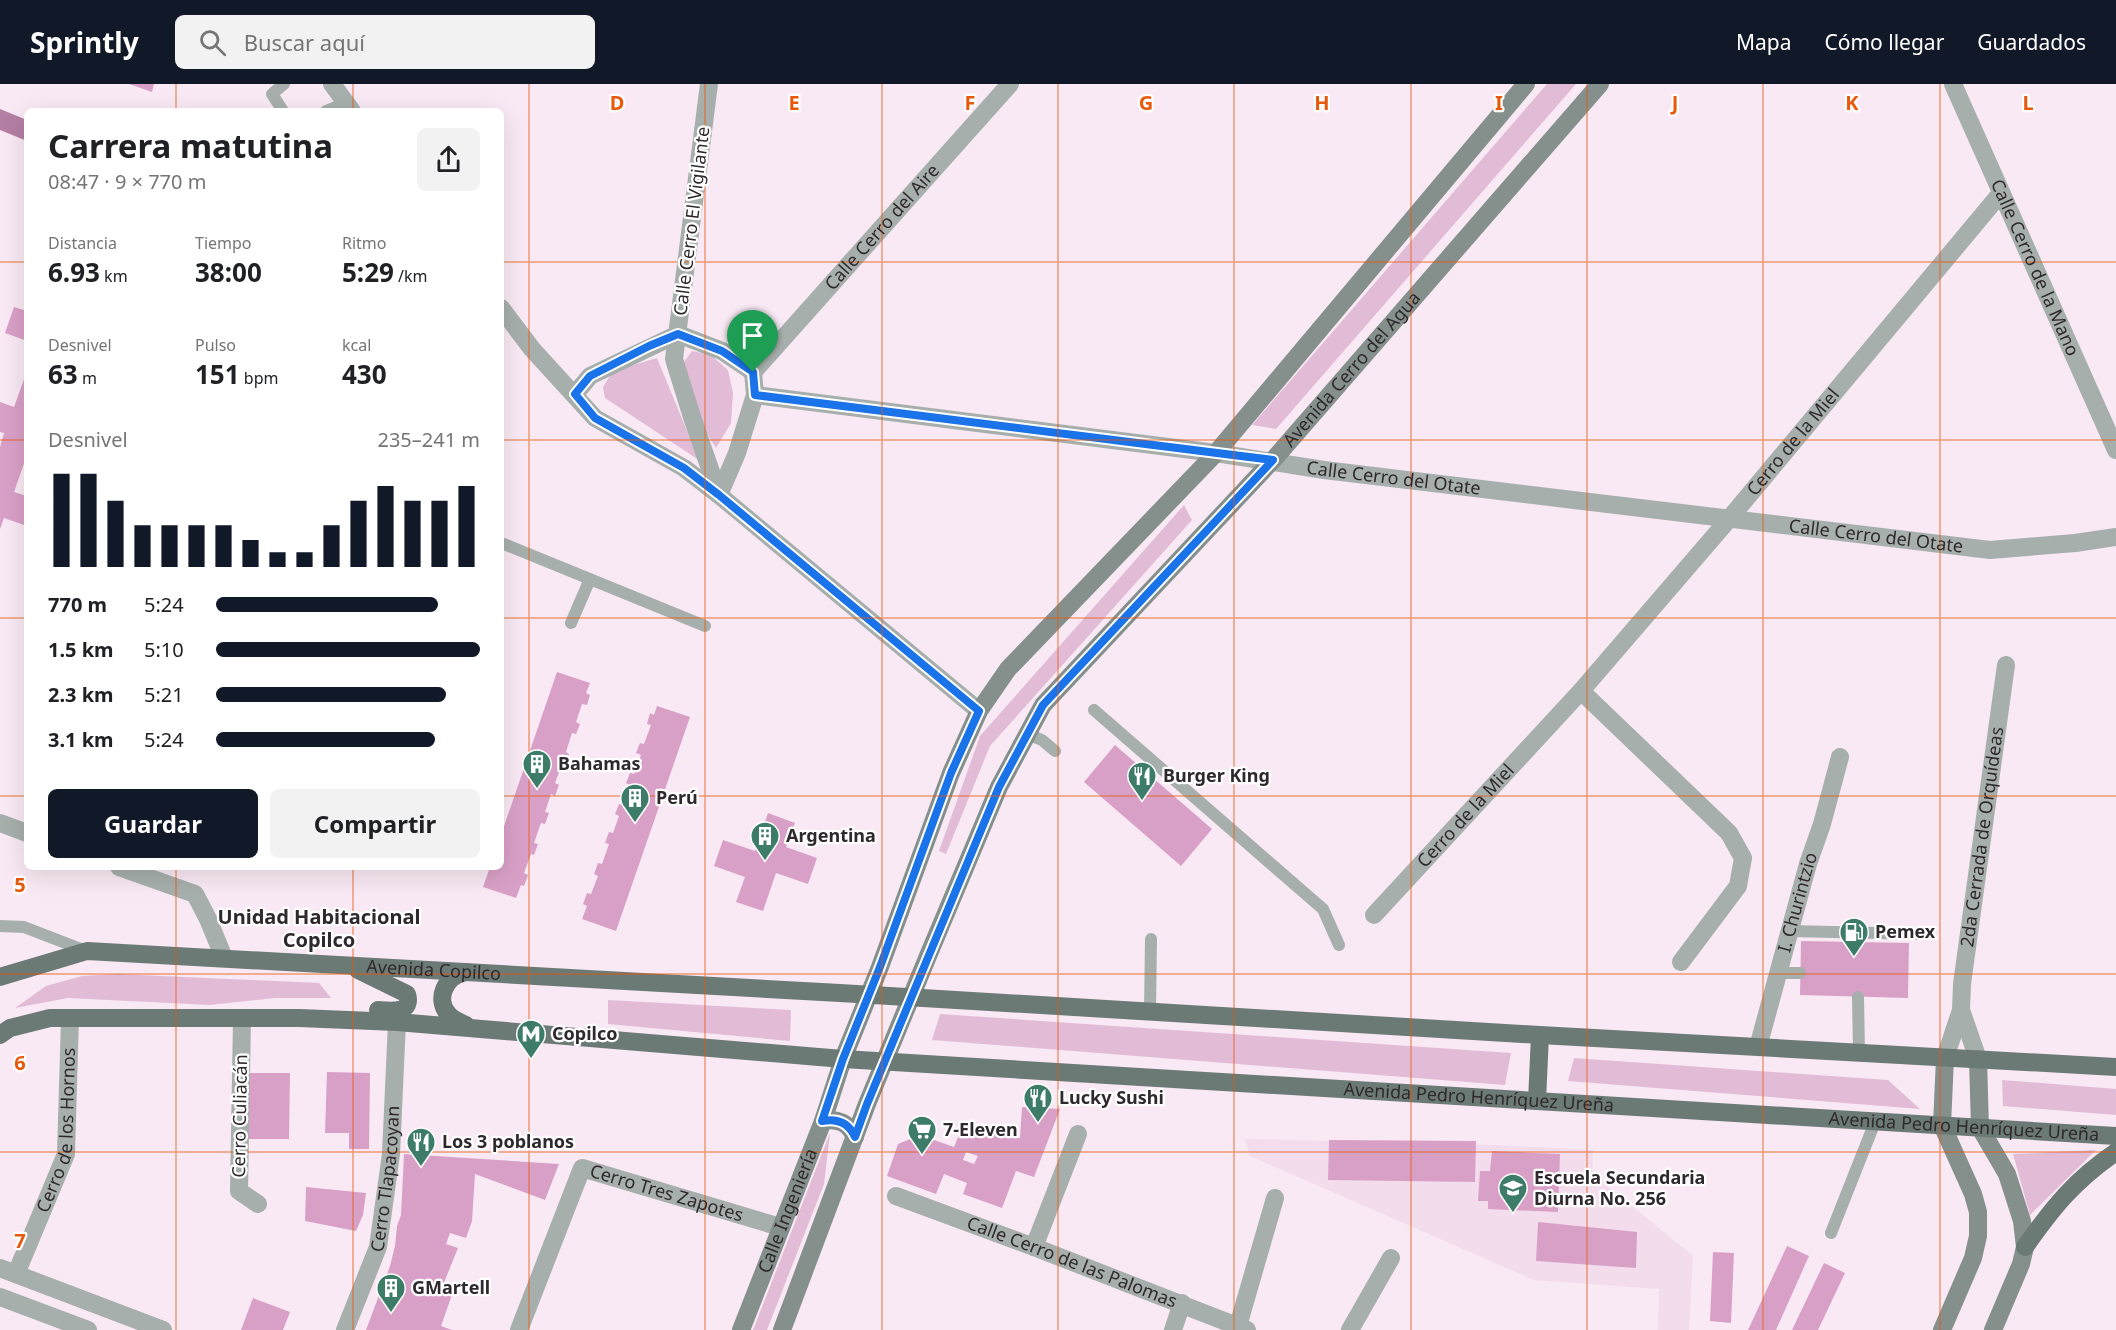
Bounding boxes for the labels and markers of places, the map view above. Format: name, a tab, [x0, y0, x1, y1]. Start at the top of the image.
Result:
pin	[727, 310, 778, 372]
building icon: Bahamas	[521, 748, 553, 790]
place label: Bahamas	[558, 751, 641, 775]
restaurant icon: Burger King	[1126, 760, 1158, 802]
place label: Burger King	[1163, 763, 1270, 787]
building icon: Perú	[619, 782, 651, 824]
place label: Perú	[656, 785, 698, 809]
building icon: Argentina	[749, 820, 781, 862]
place label: Argentina	[786, 823, 876, 847]
fuel station icon: Pemex	[1838, 916, 1870, 958]
place label: Pemex	[1875, 919, 1936, 943]
metro station icon: Copilco	[515, 1018, 547, 1060]
place label: Copilco	[552, 1021, 617, 1045]
restaurant icon: Lucky Sushi	[1022, 1082, 1054, 1124]
place label: Lucky Sushi	[1059, 1085, 1164, 1109]
supermarket icon: 7-Eleven	[906, 1114, 938, 1156]
place label: 7-Eleven	[943, 1117, 1018, 1141]
restaurant icon: Los 3 poblanos	[405, 1126, 437, 1168]
place label: Los 3 poblanos	[442, 1129, 574, 1153]
place label: Escuela Secundaria Diurna No. 256	[1534, 1165, 1705, 1210]
school or university icon: Escuela Secundaria Diurna No. 256	[1497, 1172, 1529, 1214]
building icon: GMartell	[375, 1272, 407, 1314]
place label: GMartell	[412, 1275, 490, 1299]

